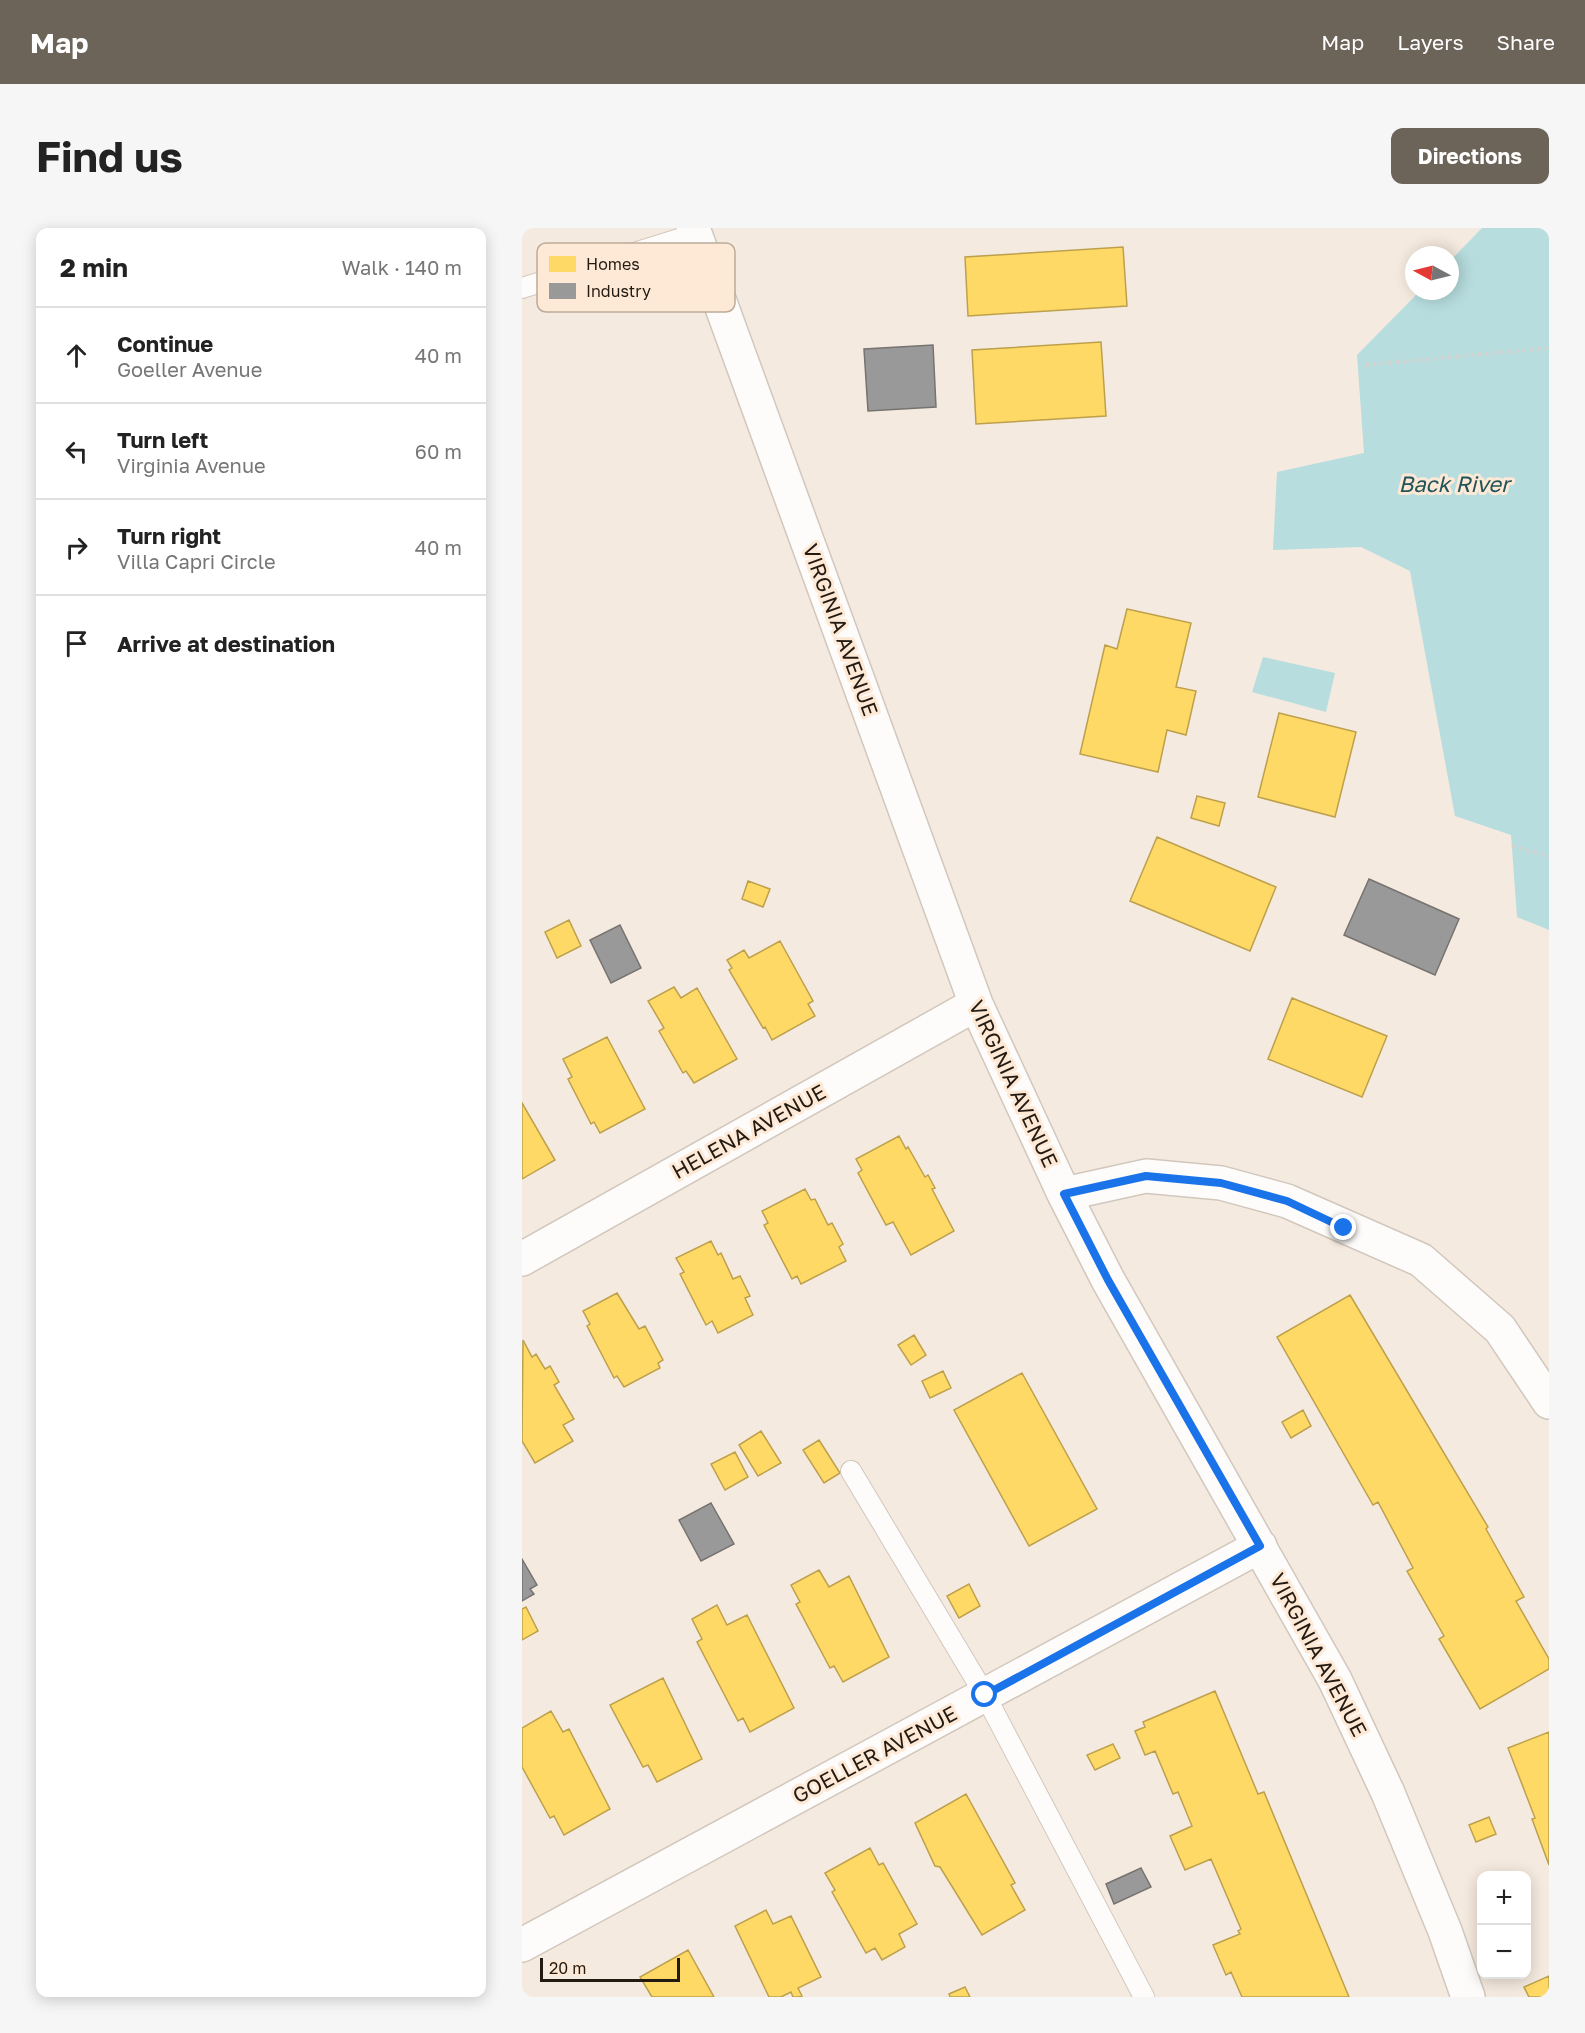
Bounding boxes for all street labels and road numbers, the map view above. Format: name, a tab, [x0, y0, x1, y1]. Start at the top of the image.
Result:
street label: VIRGINIA AVENUE	[798, 540, 884, 719]
street label: VIRGINIA AVENUE	[964, 996, 1064, 1171]
street label: HELENA AVENUE	[667, 1078, 830, 1184]
street label: VIRGINIA AVENUE	[1265, 1568, 1373, 1741]
street label: GOELLER AVENUE	[788, 1700, 961, 1808]

